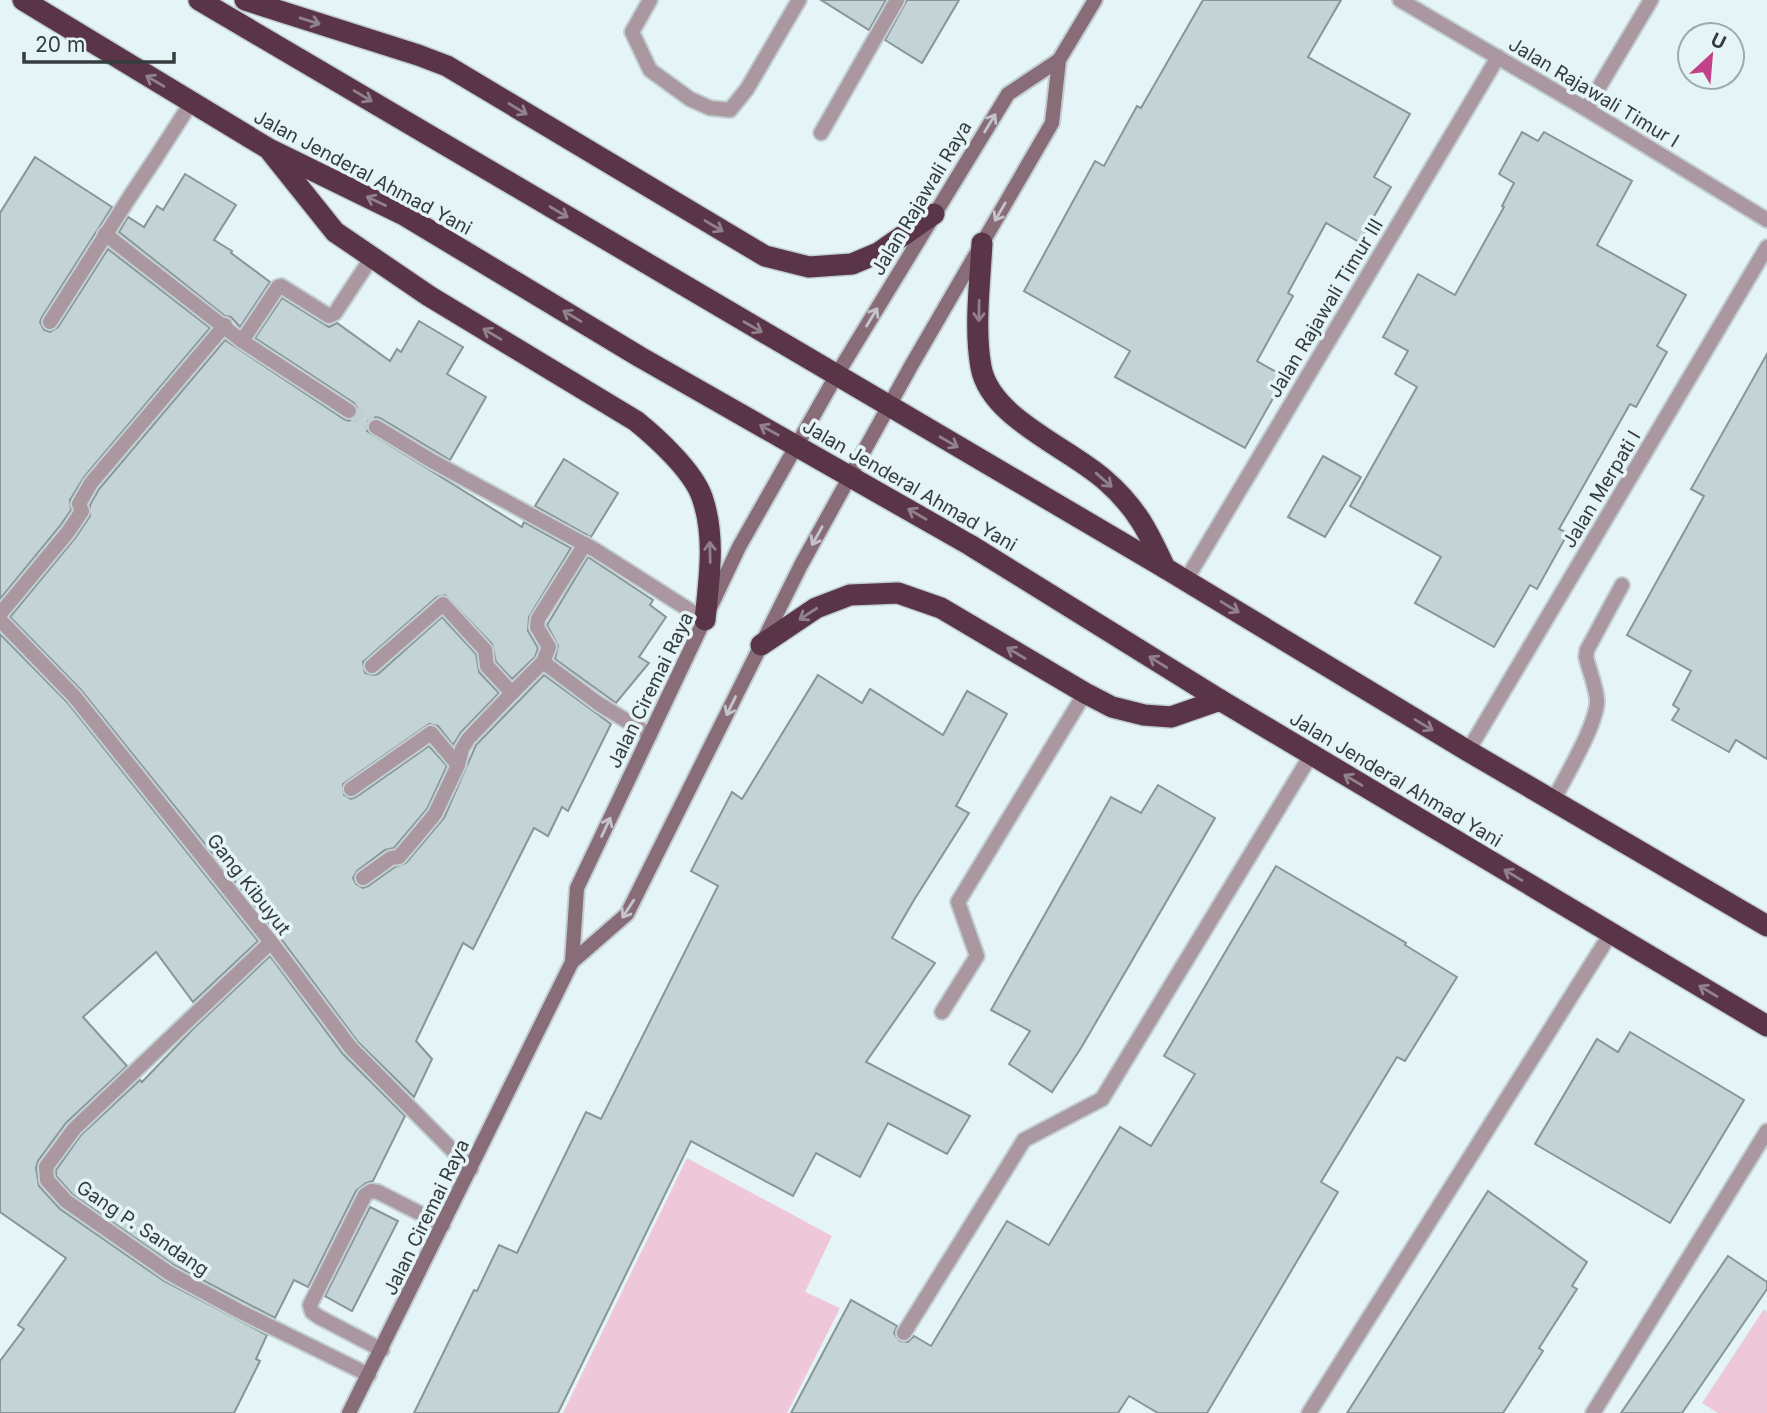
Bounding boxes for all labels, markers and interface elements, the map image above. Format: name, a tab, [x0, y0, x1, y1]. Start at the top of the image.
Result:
one-way arrow	[299, 16, 321, 29]
scale bar	[24, 21, 175, 65]
north arrow	[1676, 21, 1746, 91]
text: U	[1707, 28, 1730, 55]
text: 20 m	[35, 32, 85, 57]
street label: Jalan Rajawali Timur I	[1504, 32, 1683, 152]
one-way arrow	[146, 73, 166, 87]
one-way arrow	[353, 89, 373, 103]
one-way arrow	[508, 102, 528, 116]
street label: Jalan Jenderal Ahmad Yani	[250, 105, 476, 240]
one-way arrow	[983, 113, 997, 133]
street label: Jalan Rajawali Raya	[866, 117, 977, 280]
one-way arrow	[366, 194, 387, 208]
one-way arrow	[993, 202, 1007, 222]
one-way arrow	[548, 205, 568, 219]
street label: Jalan Rajawali Timur III	[1263, 215, 1388, 402]
one-way arrow	[703, 219, 723, 233]
one-way arrow	[972, 299, 986, 322]
one-way arrow	[865, 308, 879, 328]
one-way arrow	[563, 309, 583, 323]
one-way arrow	[742, 321, 763, 334]
one-way arrow	[483, 327, 503, 341]
street label: Jalan Jenderal Ahmad Yani	[798, 415, 1021, 556]
one-way arrow	[760, 423, 780, 437]
street label: Jalan Merpati I	[1557, 426, 1645, 552]
one-way arrow	[939, 435, 959, 449]
one-way arrow	[1095, 472, 1113, 488]
one-way arrow	[907, 507, 927, 521]
one-way arrow	[810, 525, 824, 545]
one-way arrow	[704, 541, 717, 564]
one-way arrow	[1219, 600, 1239, 614]
street label: Jalan Ciremai Raya	[603, 608, 698, 772]
one-way arrow	[798, 608, 818, 622]
one-way arrow	[1006, 645, 1026, 659]
one-way arrow	[1149, 654, 1169, 668]
one-way arrow	[723, 695, 737, 716]
street label: Jalan Jenderal Ahmad Yani	[1285, 707, 1506, 852]
one-way arrow	[1414, 718, 1434, 732]
one-way arrow	[1343, 772, 1363, 786]
one-way arrow	[600, 817, 613, 838]
street label: Gang Kibuyut	[202, 829, 295, 939]
one-way arrow	[1503, 867, 1523, 881]
one-way arrow	[621, 898, 635, 918]
one-way arrow	[1699, 984, 1719, 998]
street label: Jalan Ciremai Raya	[379, 1135, 474, 1299]
street label: Gang P. Sandang	[72, 1176, 213, 1281]

